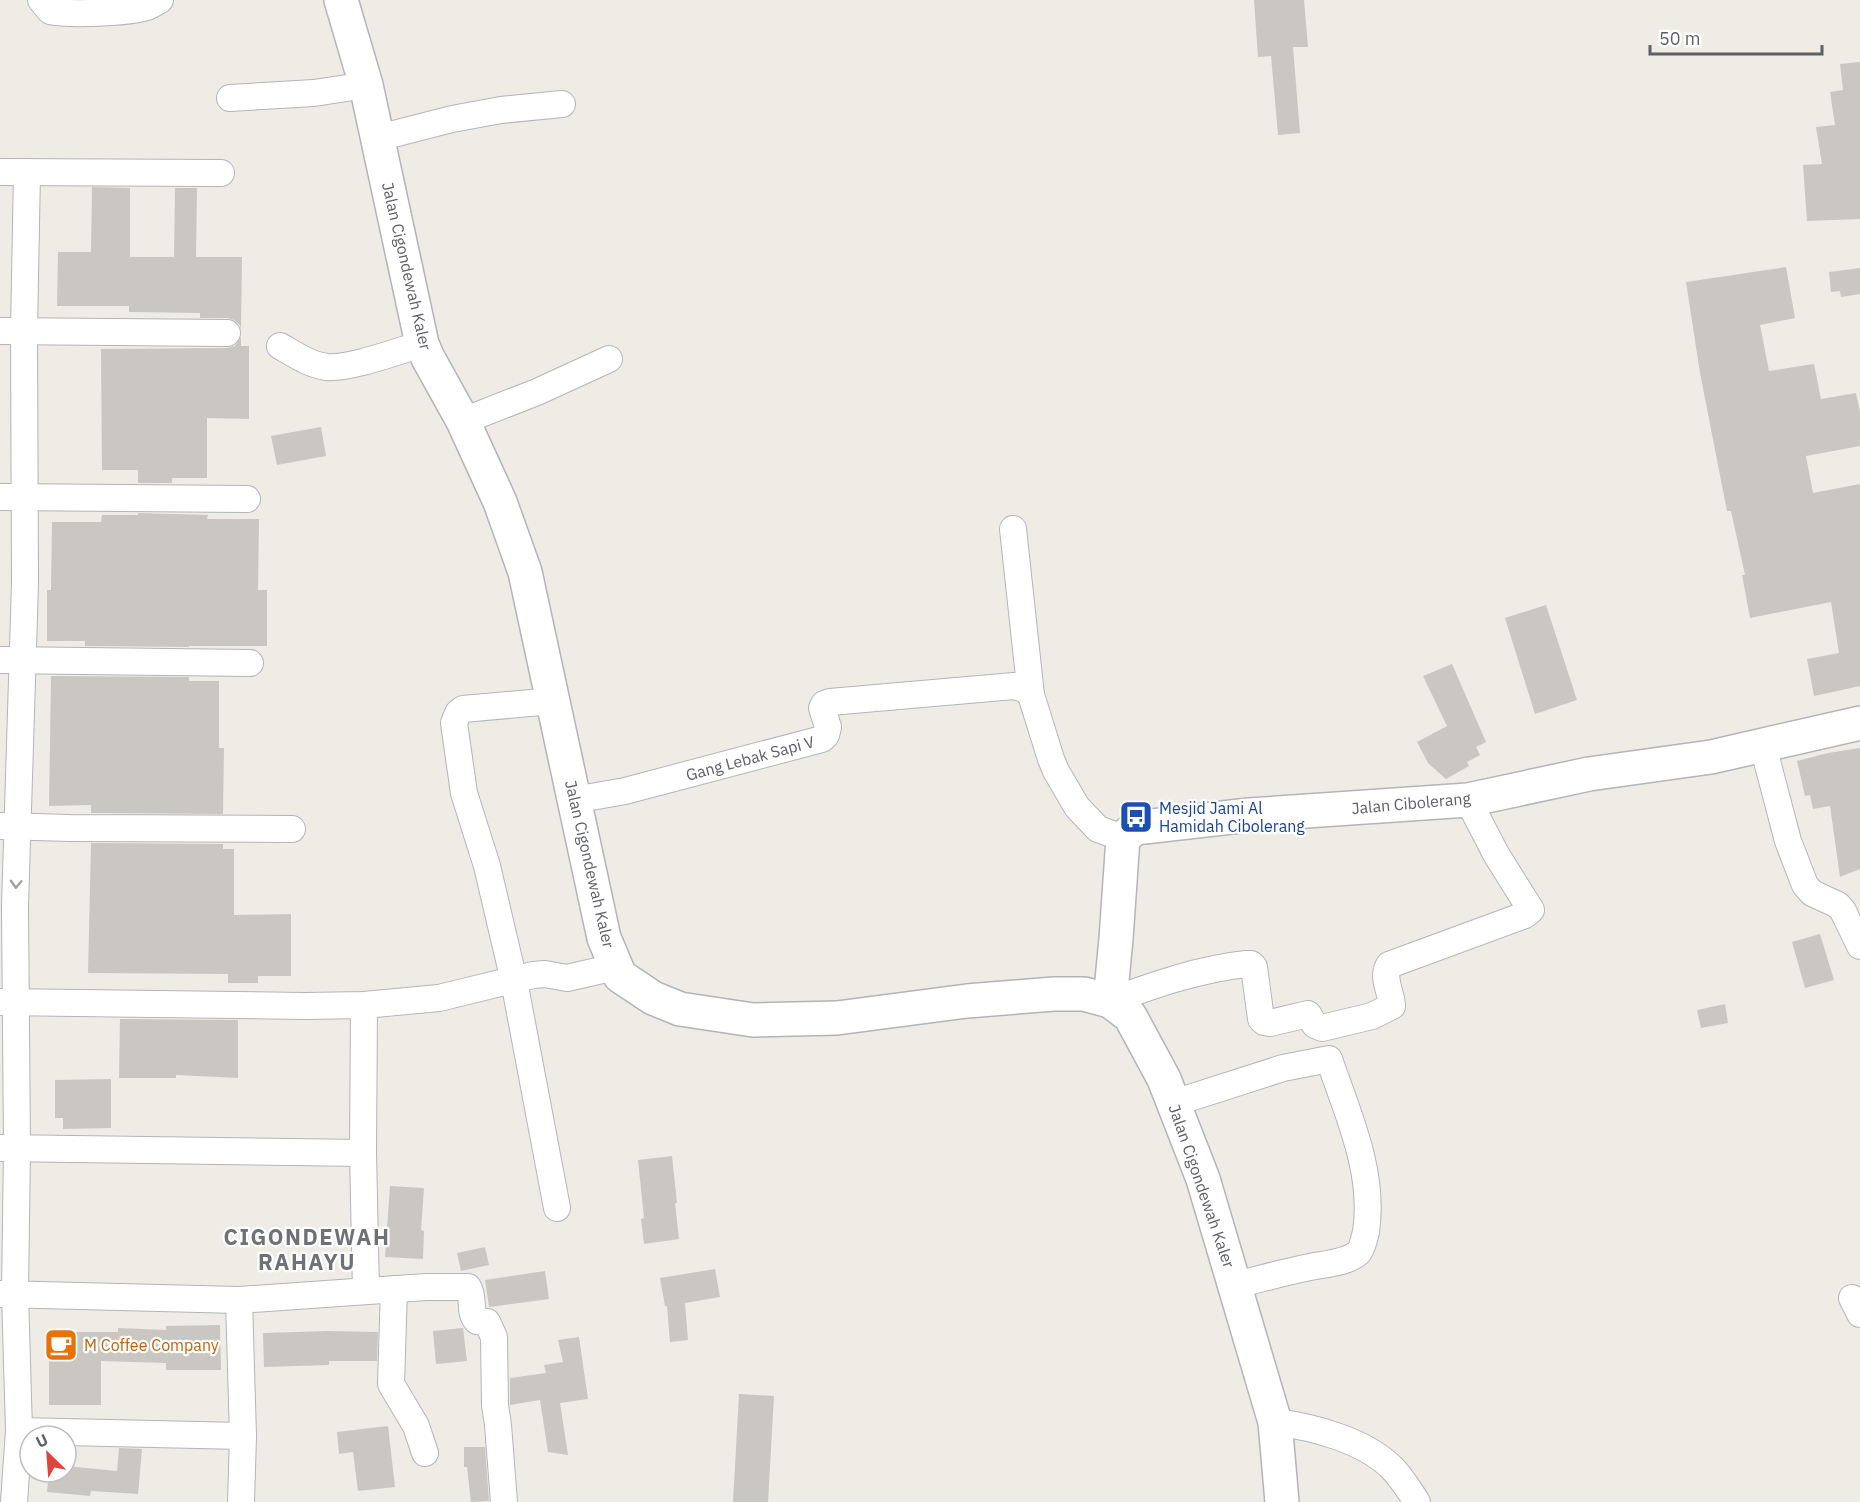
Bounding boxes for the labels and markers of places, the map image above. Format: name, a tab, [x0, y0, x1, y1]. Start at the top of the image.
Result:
place label: Mesjid Jami Al Hamidah Cibolerang	[1159, 798, 1305, 836]
bus stop icon: Mesjid Jami Al Hamidah Cibolerang	[1118, 799, 1154, 835]
cafe icon: M Coffee Company	[43, 1327, 79, 1363]
place label: M Coffee Company	[84, 1335, 219, 1355]

